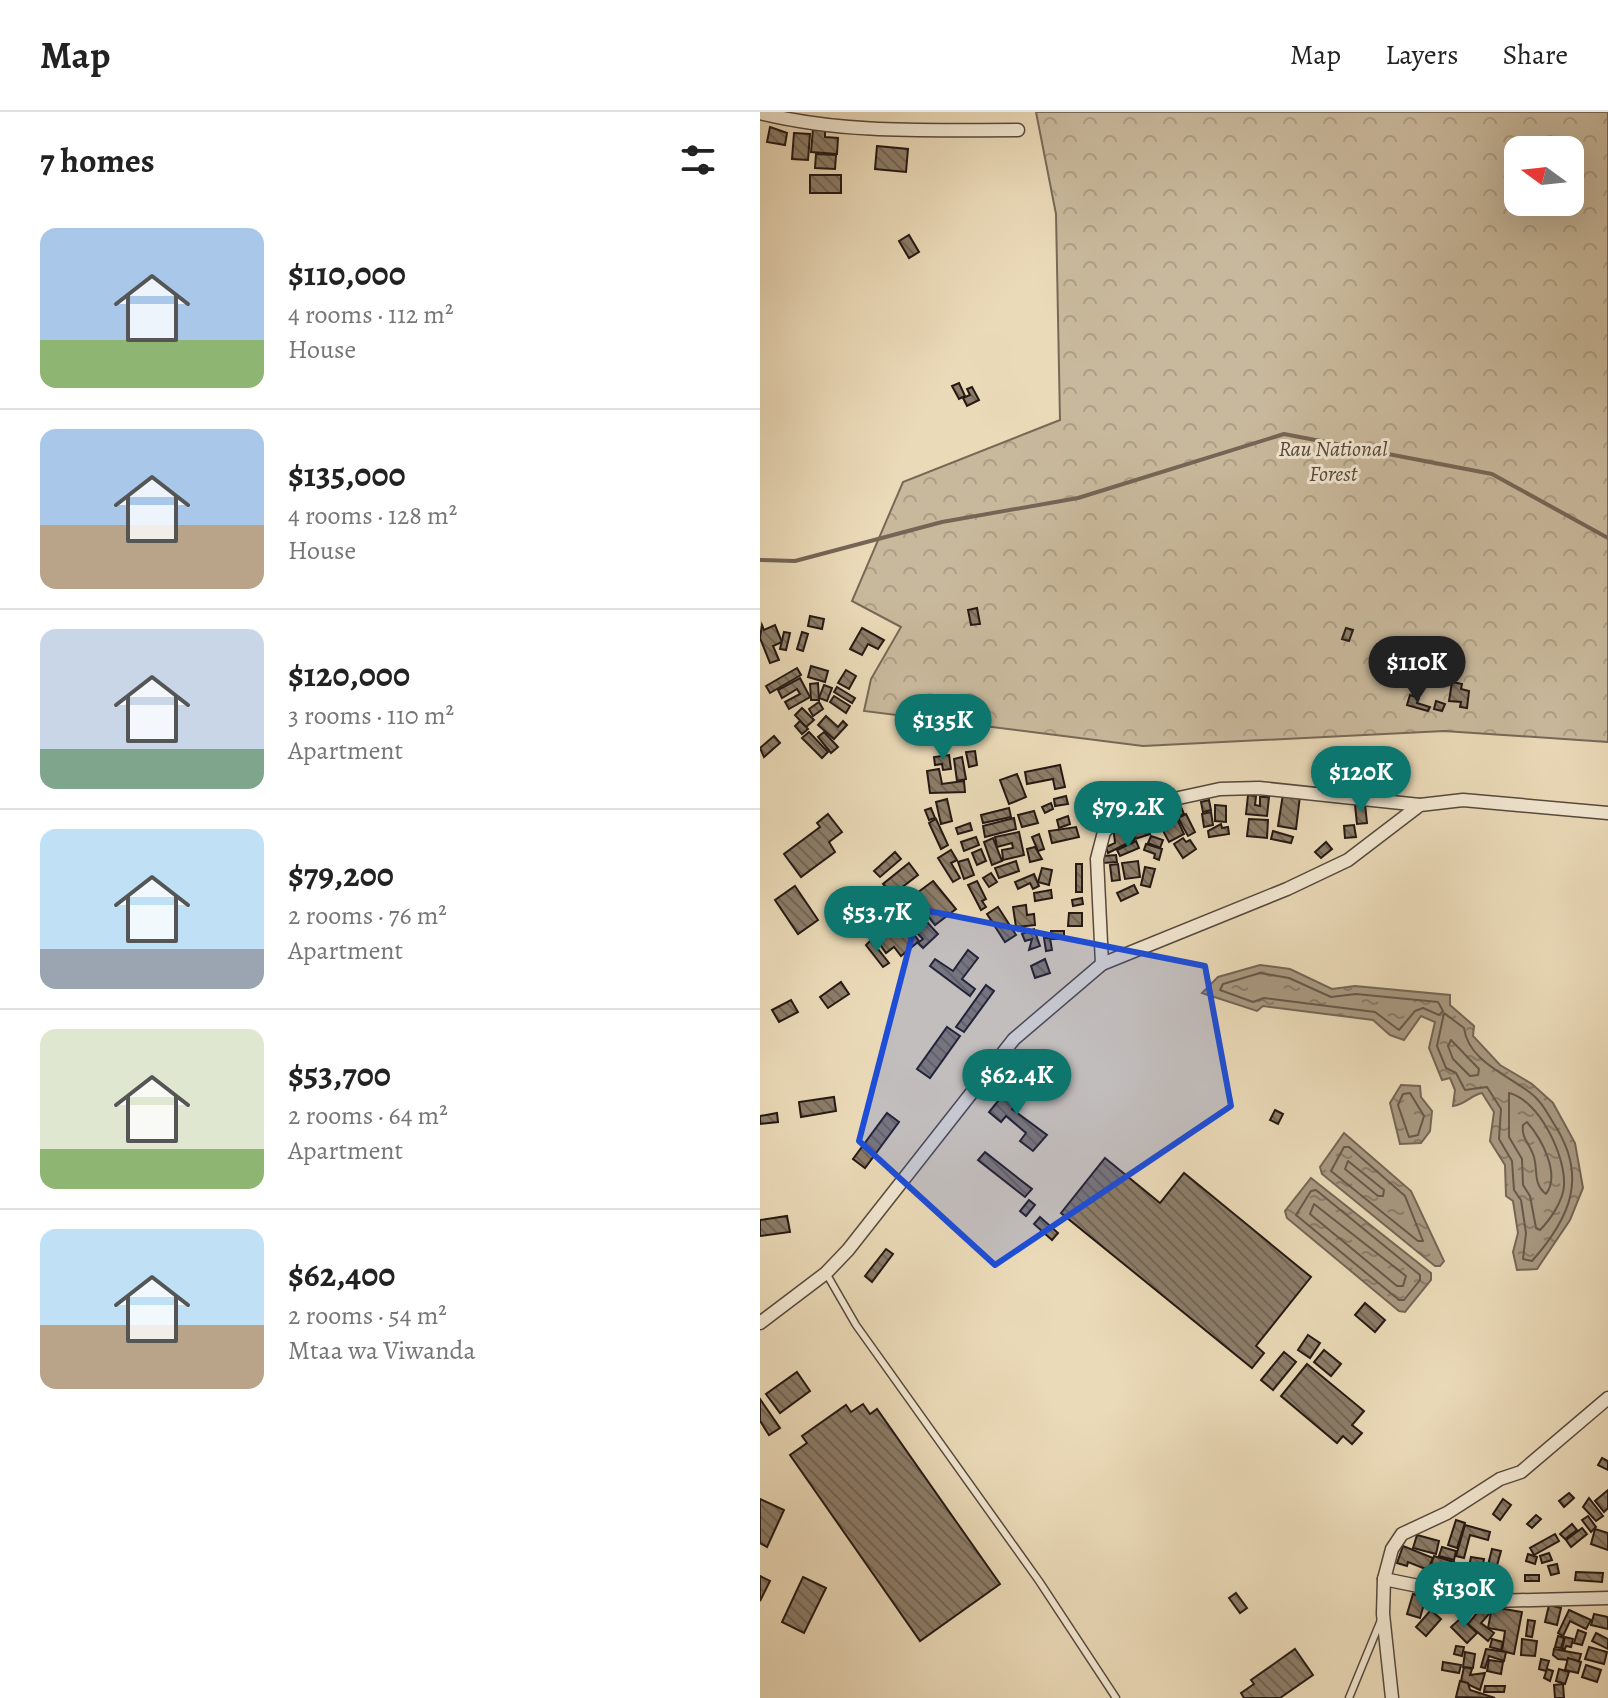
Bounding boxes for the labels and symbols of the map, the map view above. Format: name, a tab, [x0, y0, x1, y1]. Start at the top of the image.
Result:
north arrow	[1504, 136, 1584, 216]
park label: Rau National Forest	[1278, 434, 1388, 489]
pin: $110K	[1361, 636, 1473, 704]
pin: $135K	[887, 694, 999, 762]
pin: $120K	[1305, 746, 1417, 814]
pin: $79.2K	[1063, 781, 1193, 849]
pin: $53.7K	[812, 886, 942, 954]
pin: $62.4K	[952, 1049, 1082, 1117]
pin: $130K	[1408, 1562, 1520, 1630]

